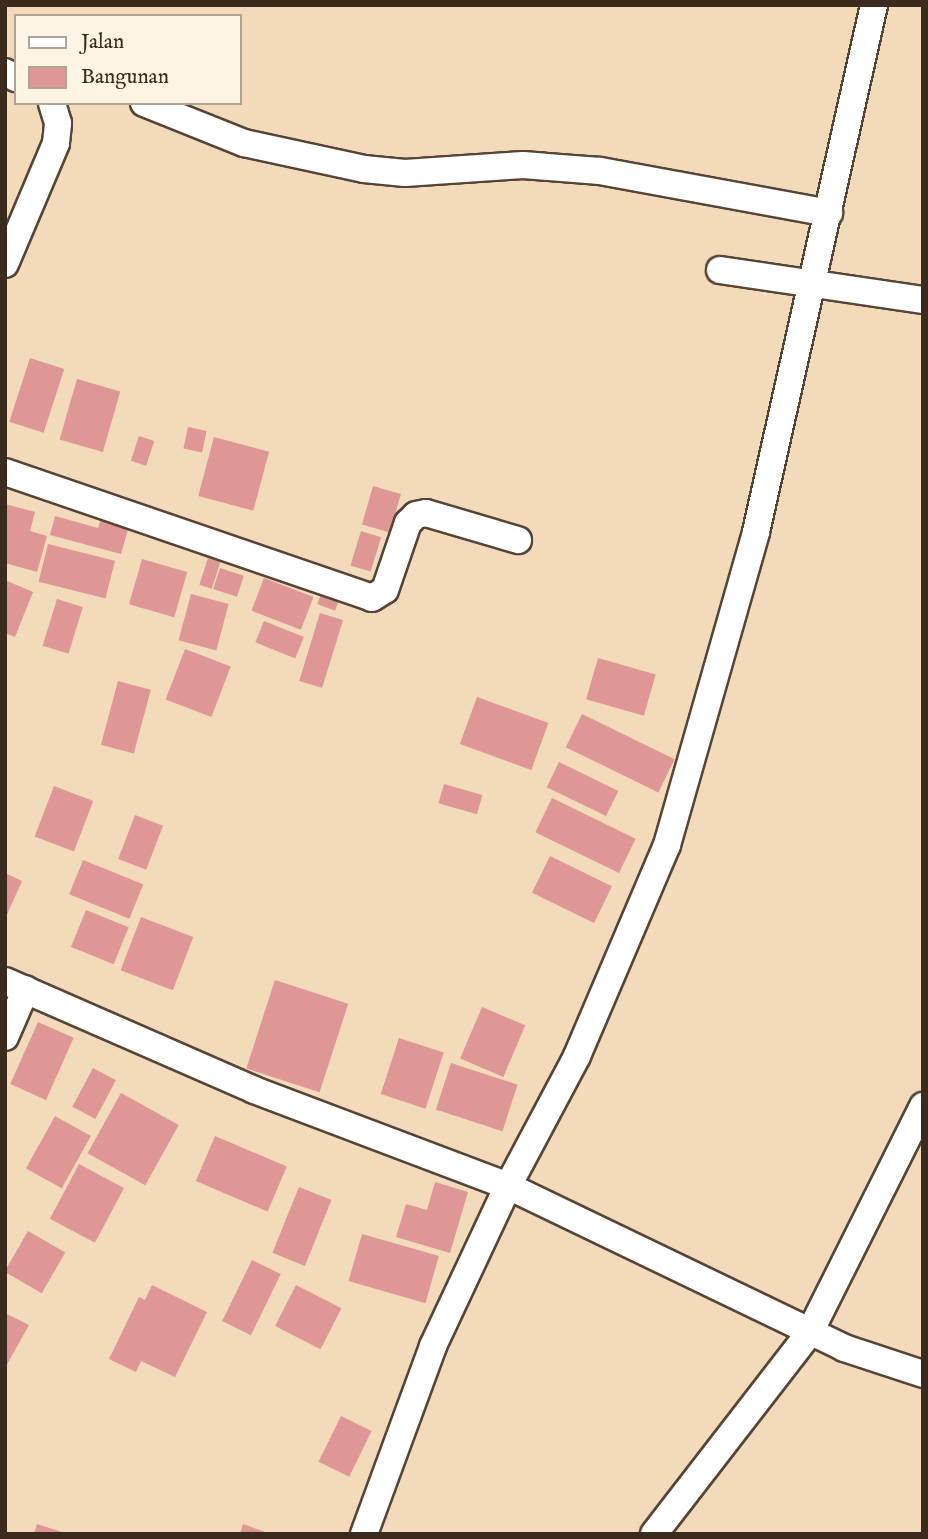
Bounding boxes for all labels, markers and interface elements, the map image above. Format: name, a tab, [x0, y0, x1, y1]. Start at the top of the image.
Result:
legend	[14, 14, 242, 105]
text: Jalan	[81, 29, 124, 56]
text: Bangunan	[81, 64, 169, 91]

